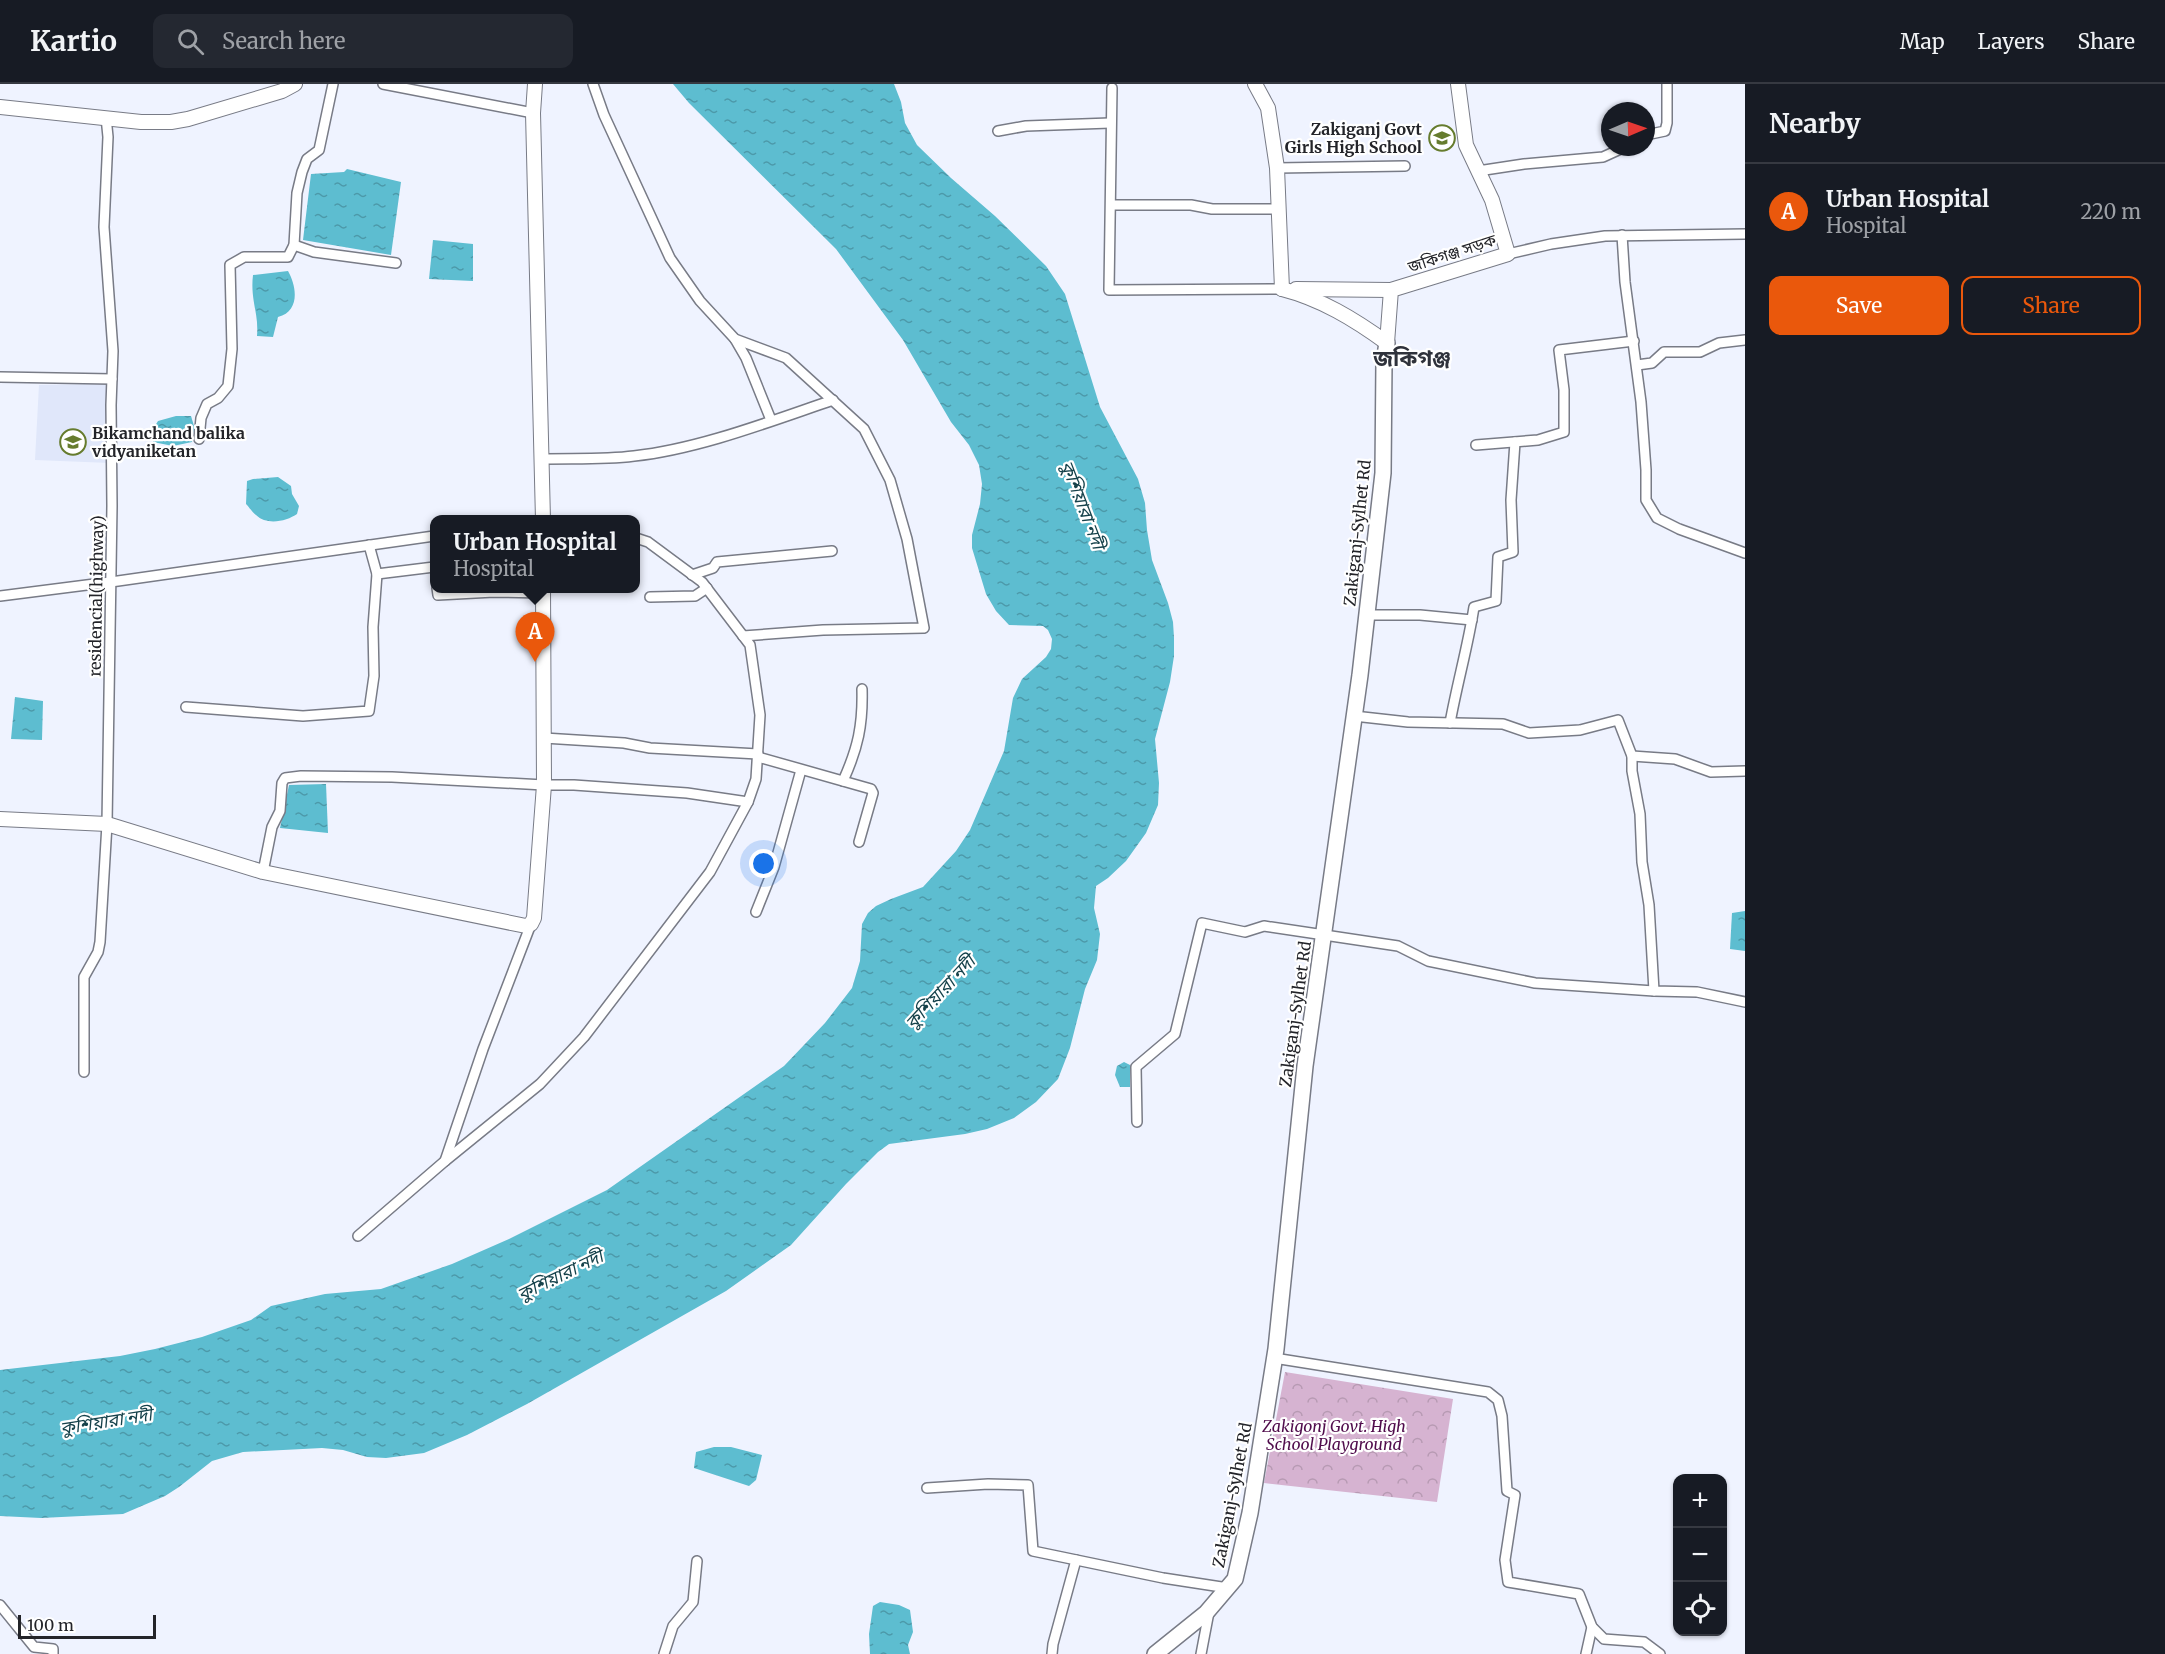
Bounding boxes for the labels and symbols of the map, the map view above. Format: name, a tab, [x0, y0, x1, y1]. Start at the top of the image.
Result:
north arrow	[1601, 102, 1655, 156]
place label: Zakiganj Govt Girls High School	[1285, 119, 1423, 157]
school or university icon: Zakiganj Govt Girls High School	[1427, 123, 1457, 153]
street label: জকিগঞ্জ সড়ক	[1404, 229, 1500, 277]
district label: জকিগঞ্জ	[1372, 344, 1451, 372]
place label: Bikamchand balika vidyaniketan	[91, 423, 245, 461]
school or university icon: Bikamchand balika vidyaniketan	[58, 427, 88, 457]
water label: কুশিয়ারা নদী	[1056, 458, 1111, 555]
street label: Zakiganj-Sylhet Rd	[1339, 458, 1375, 607]
street label: residencial(highway)	[85, 515, 107, 677]
pin: A	[516, 612, 554, 662]
your location	[749, 849, 778, 878]
street label: Zakiganj-Sylhet Rd	[1275, 939, 1315, 1088]
water label: কুশিয়ারা নদী	[900, 948, 982, 1034]
water label: কুশিয়ারা নদী	[513, 1243, 610, 1306]
water label: কুশিয়ারা নদী	[58, 1402, 157, 1440]
park label: Zakigonj Govt. High School Playground	[1261, 1416, 1406, 1454]
street label: Zakiganj-Sylhet Rd	[1208, 1421, 1256, 1569]
scale bar	[18, 1612, 156, 1640]

